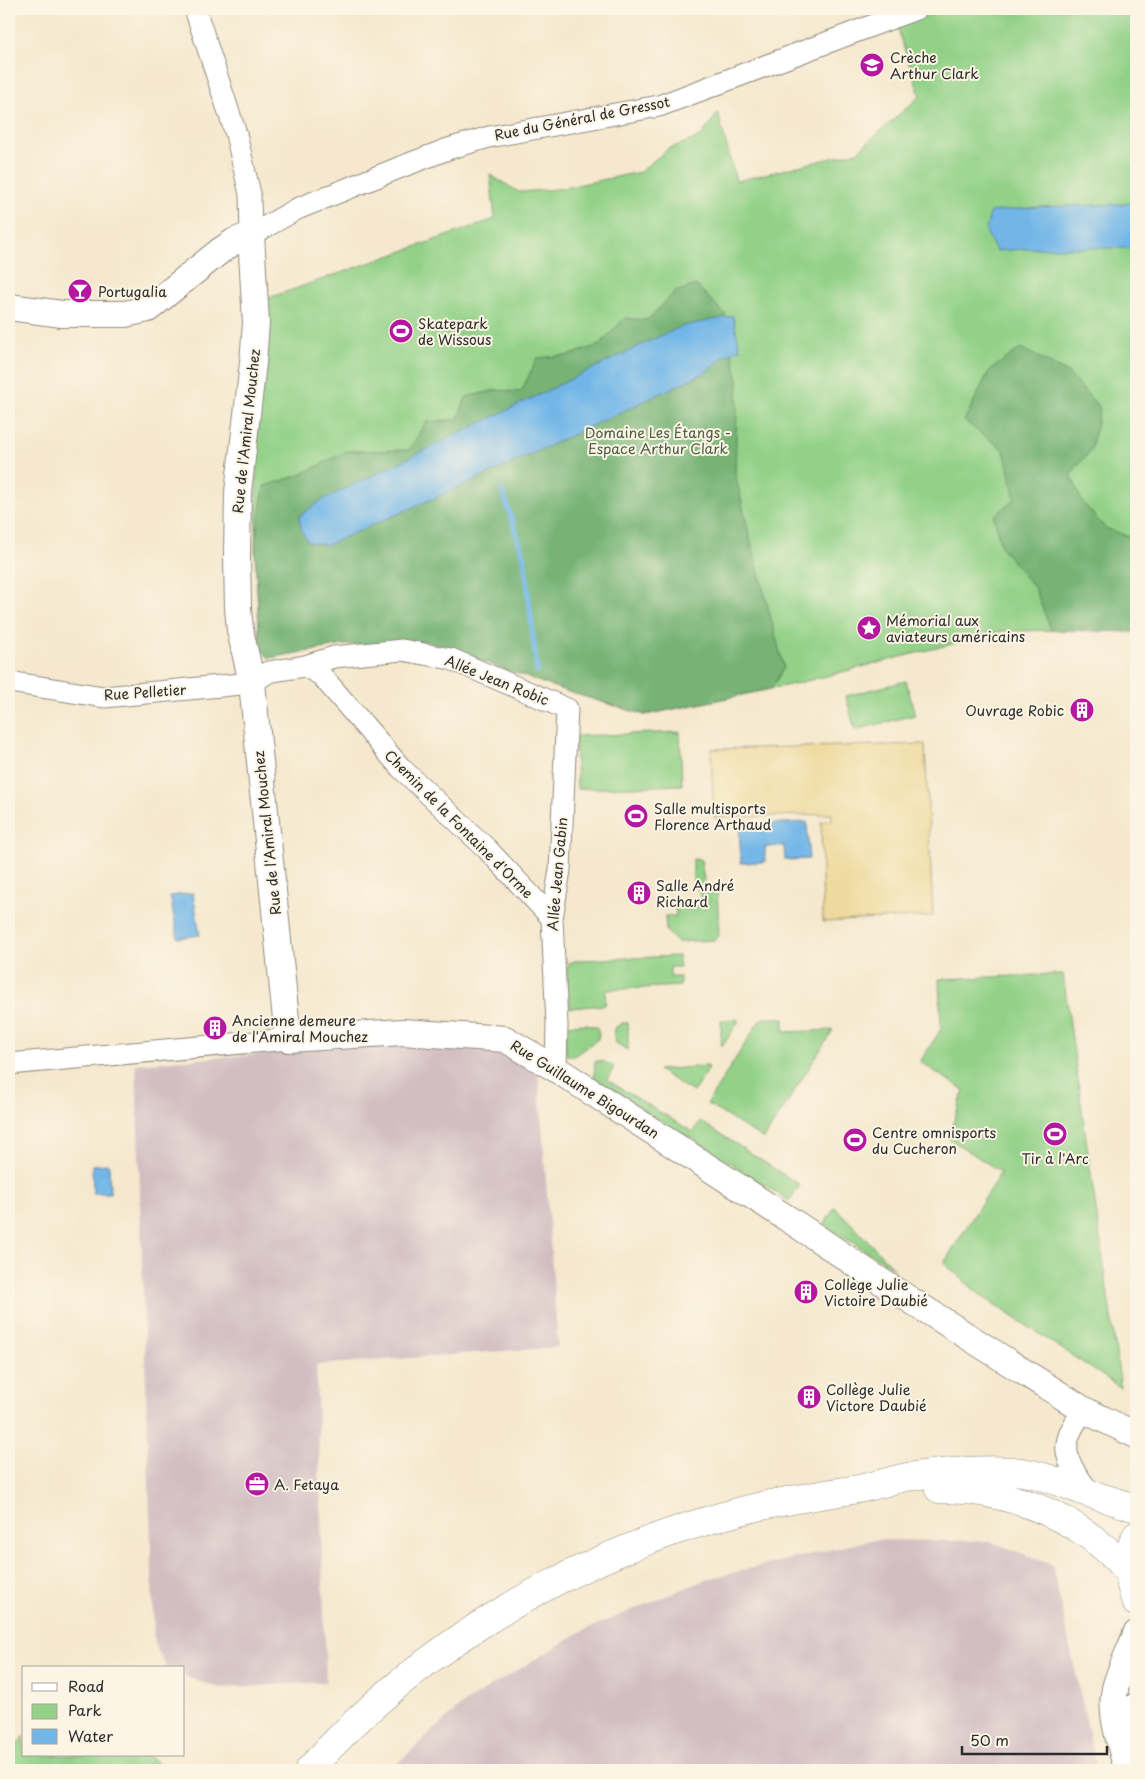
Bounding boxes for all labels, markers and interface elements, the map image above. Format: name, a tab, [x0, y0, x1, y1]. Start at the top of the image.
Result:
place label: Crèche Arthur Clark	[890, 47, 979, 84]
school or university icon: Crèche Arthur Clark	[859, 52, 885, 78]
street label: Rue du Général de Gressot	[492, 91, 672, 145]
bar icon: Portugalia	[67, 278, 93, 304]
place label: Portugalia	[98, 281, 167, 302]
place label: Skatepark de Wissous	[418, 313, 491, 350]
sports icon: Skatepark de Wissous	[388, 318, 414, 344]
street label: Rue de l'Amiral Mouchez	[227, 348, 265, 514]
park label: Domaine Les Étangs - Espace Arthur Clark	[585, 422, 731, 459]
place label: Mémorial aux aviateurs américains	[886, 610, 1025, 647]
place icon: Mémorial aux aviateurs américains	[856, 615, 882, 641]
street label: Allée Jean Robic	[442, 650, 552, 710]
street label: Rue Pelletier	[103, 679, 187, 705]
building icon: Ouvrage Robic	[1069, 697, 1095, 723]
place label: Ouvrage Robic	[965, 700, 1064, 721]
street label: Chemin de la Fontaine d'Orme	[380, 745, 538, 903]
street label: Rue de l'Amiral Mouchez	[248, 750, 286, 916]
place label: Salle multisports Florence Arthaud	[654, 798, 772, 835]
sports icon: Salle multisports Florence Arthaud	[623, 803, 649, 829]
street label: Allée Jean Gabin	[542, 816, 572, 932]
place label: Salle André Richard	[656, 875, 734, 912]
building icon: Salle André Richard	[626, 880, 652, 906]
place label: Ancienne demeure de l'Amiral Mouchez	[232, 1010, 368, 1047]
building icon: Ancienne demeure de l'Amiral Mouchez	[202, 1015, 228, 1041]
street label: Rue Guillaume Bigourdan	[507, 1035, 663, 1143]
sports icon: Tir à l'Arc	[1042, 1121, 1068, 1147]
place label: Centre omnisports du Cucheron	[872, 1122, 996, 1159]
sports icon: Centre omnisports du Cucheron	[842, 1127, 868, 1153]
place label: Tir à l'Arc	[1021, 1148, 1089, 1169]
place label: Collège Julie Victoire Daubié	[824, 1274, 928, 1311]
building icon: Collège Julie Victoire Daubié	[793, 1279, 819, 1305]
place label: Collège Julie Victore Daubié	[826, 1379, 927, 1416]
building icon: Collège Julie Victore Daubié	[796, 1384, 822, 1410]
office icon: A. Fetaya	[244, 1471, 270, 1497]
place label: A. Fetaya	[274, 1474, 339, 1495]
legend	[22, 1666, 185, 1756]
text: Road	[68, 1674, 104, 1697]
text: Park	[68, 1698, 102, 1721]
text: Water	[68, 1724, 113, 1747]
scale bar	[962, 1724, 1108, 1756]
text: 50 m	[970, 1728, 1009, 1751]

